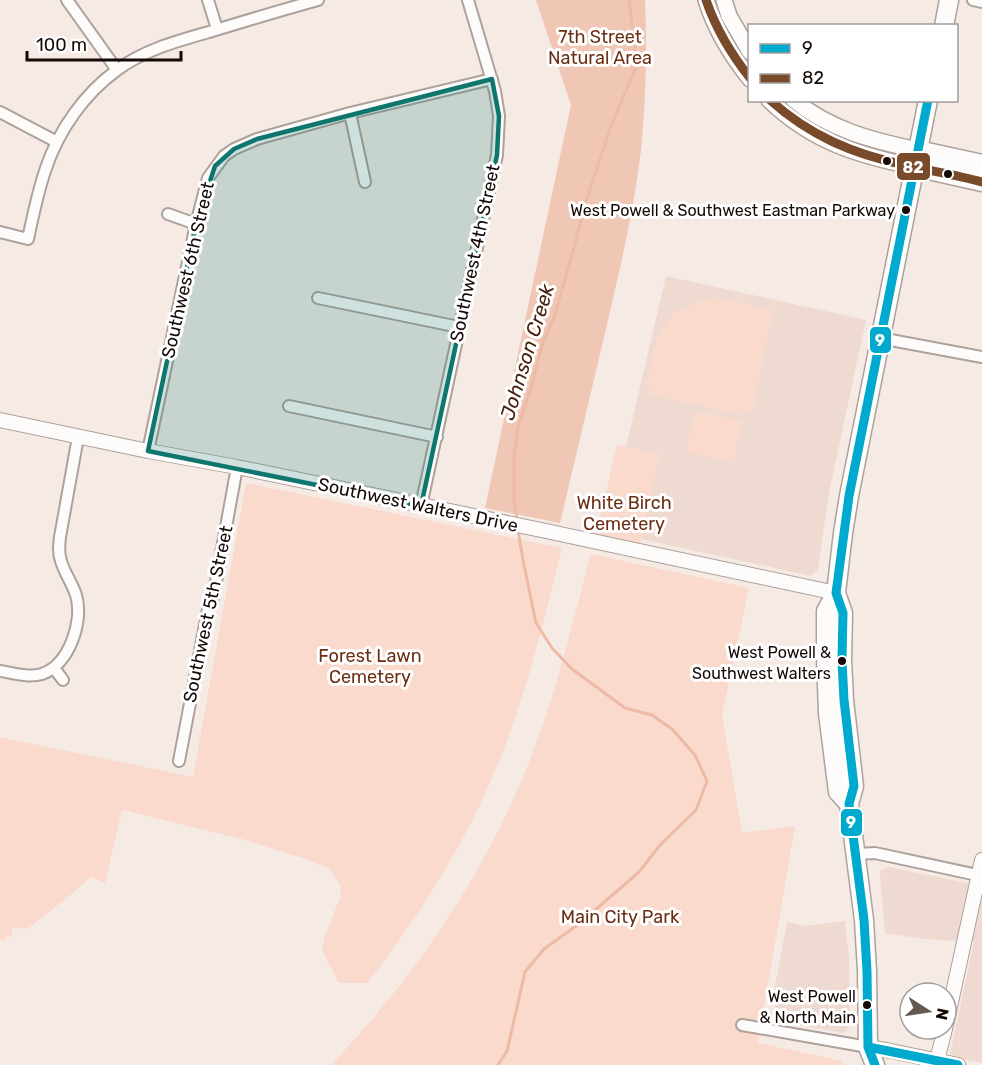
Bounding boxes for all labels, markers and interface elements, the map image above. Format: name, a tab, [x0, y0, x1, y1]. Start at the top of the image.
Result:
scale bar	[27, 24, 182, 62]
legend	[748, 24, 958, 102]
park label: 7th Street Natural Area	[548, 26, 652, 69]
text: 100 m	[36, 34, 87, 56]
text: 9	[802, 37, 813, 59]
text: 82	[802, 67, 824, 89]
line badge: 82	[896, 152, 931, 181]
unlabelled marker	[881, 155, 893, 167]
text: 82	[902, 158, 924, 177]
street label: Southwest 4th Street	[445, 162, 505, 344]
unlabelled marker	[942, 168, 954, 180]
street label: Southwest 6th Street	[157, 180, 219, 360]
place label: West Powell & Southwest Eastman Parkway	[570, 201, 895, 220]
marker: West Powell & Southwest Eastman Parkway	[900, 204, 912, 216]
water label: Johnson Creek	[495, 281, 559, 423]
line badge: 9	[869, 326, 892, 354]
text: 9	[875, 331, 885, 350]
street label: Southwest Walters Drive	[316, 473, 520, 537]
park label: White Birch Cemetery	[576, 492, 672, 535]
street label: Southwest 5th Street	[179, 524, 237, 704]
place label: West Powell & Southwest Walters	[692, 643, 831, 683]
park label: Forest Lawn Cemetery	[318, 645, 422, 688]
marker: West Powell & Southwest Walters	[836, 655, 848, 667]
line badge: 9	[840, 808, 863, 837]
text: 9	[846, 813, 856, 832]
park label: Main City Park	[561, 906, 680, 928]
north arrow	[898, 981, 958, 1041]
place label: West Powell & North Main	[760, 987, 856, 1027]
marker: West Powell & North Main	[861, 999, 873, 1011]
text: N	[932, 1006, 953, 1022]

